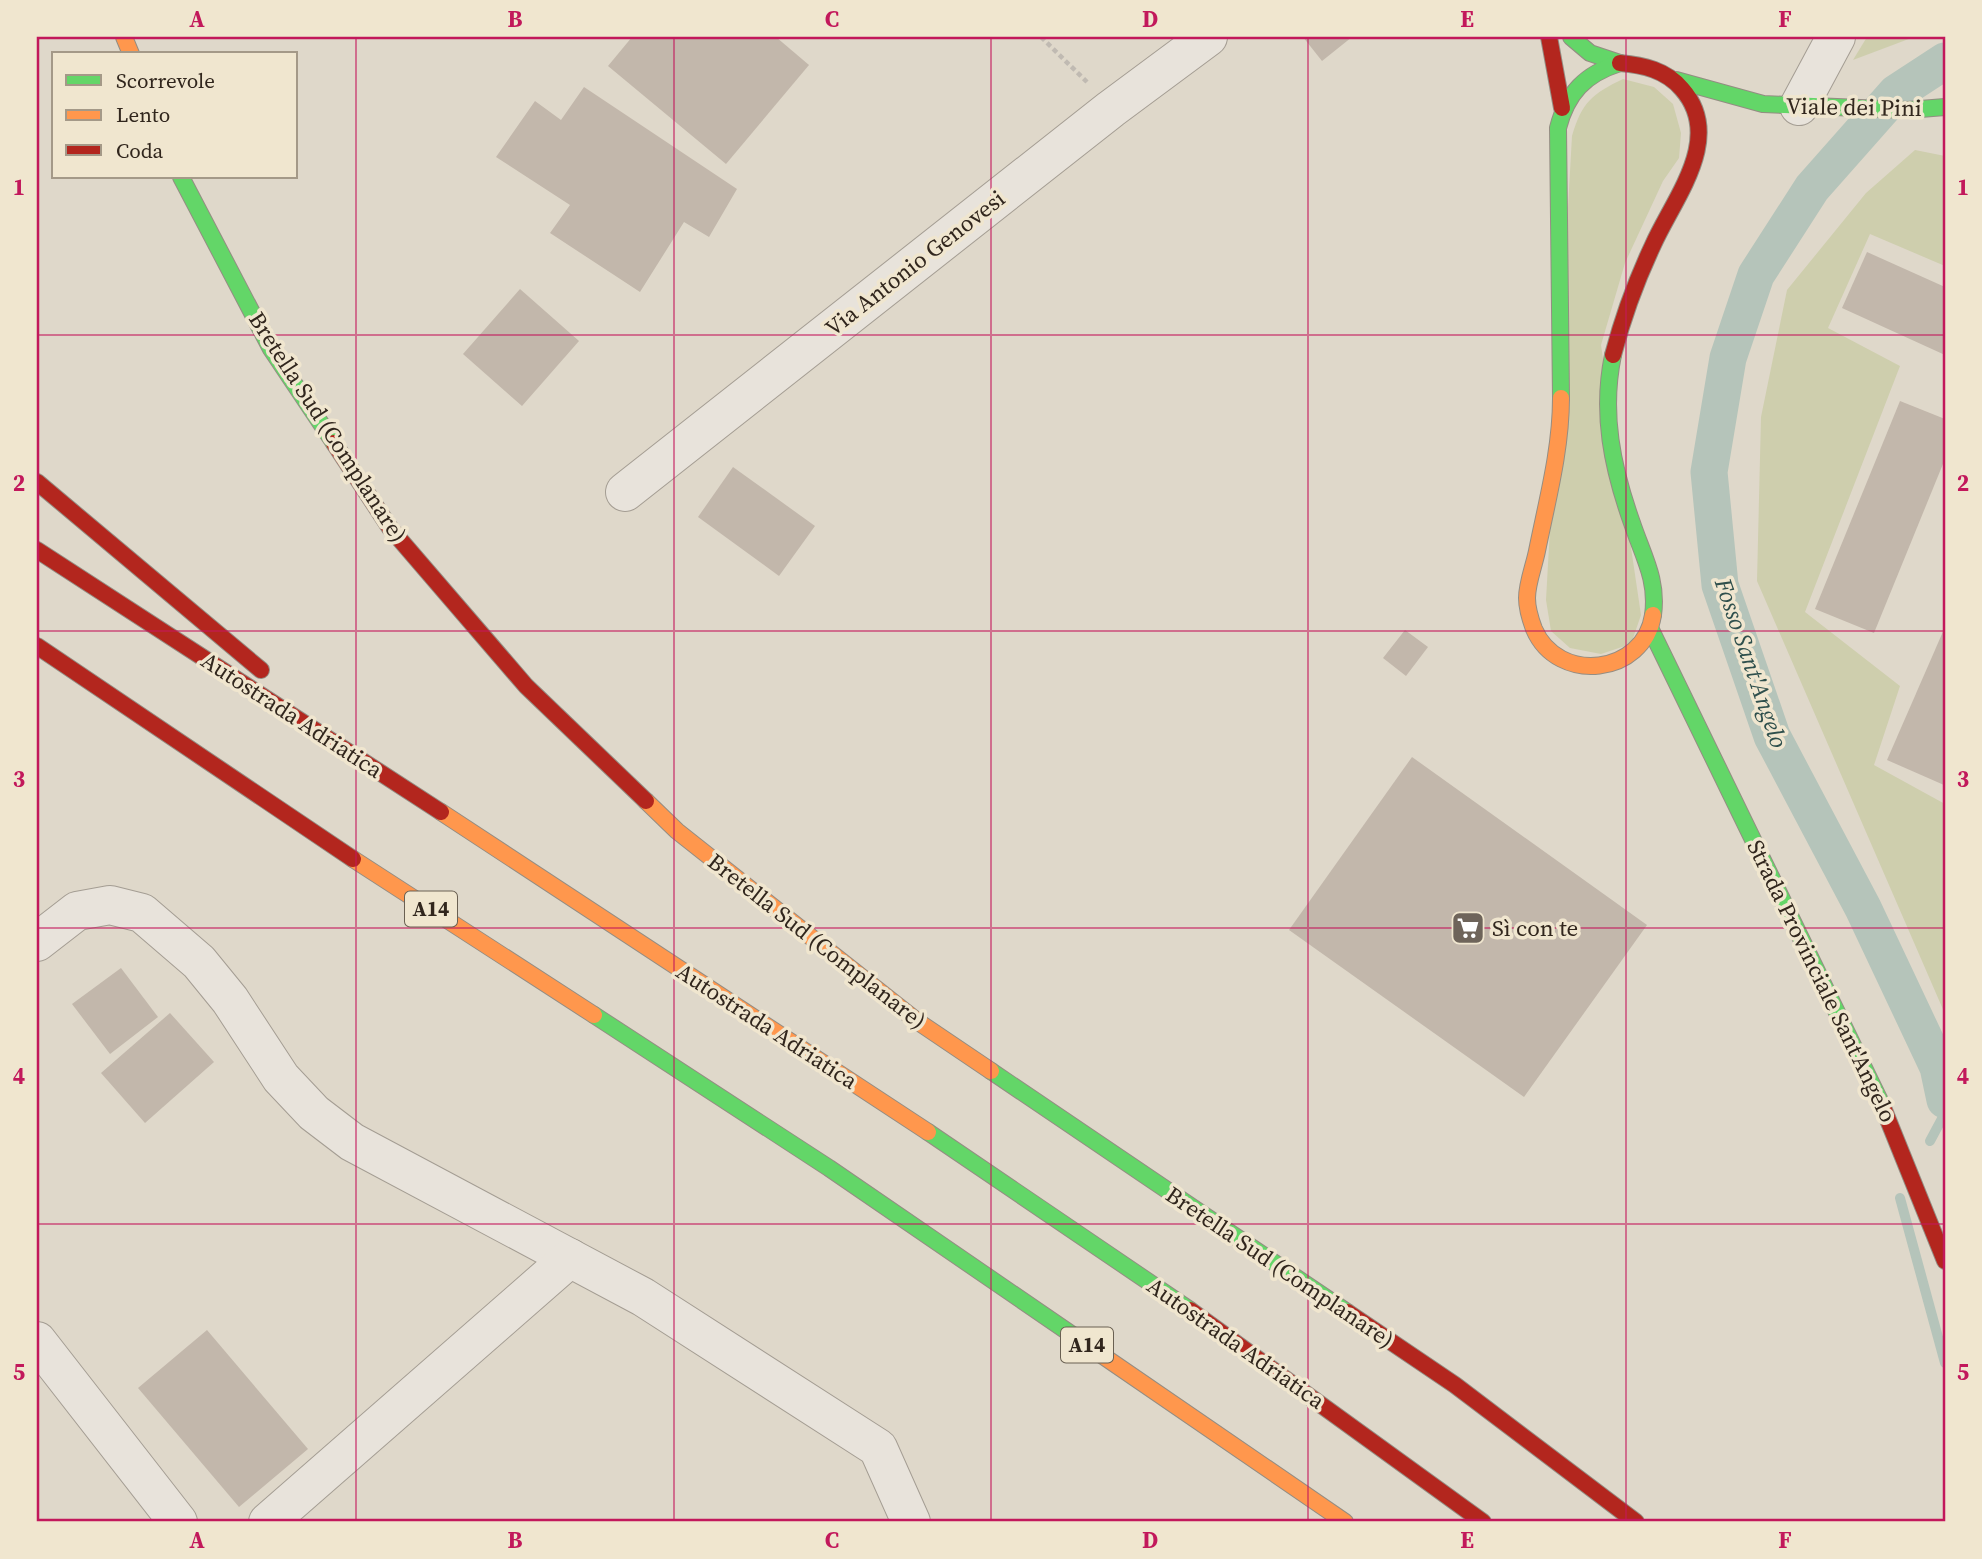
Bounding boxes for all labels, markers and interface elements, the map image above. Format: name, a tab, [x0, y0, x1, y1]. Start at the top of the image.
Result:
text: A	[189, 3, 205, 35]
text: B	[508, 3, 523, 35]
text: C	[825, 3, 839, 35]
text: D	[1142, 3, 1158, 35]
text: E	[1460, 3, 1474, 35]
text: F	[1778, 3, 1792, 35]
legend	[52, 52, 298, 178]
text: Scorrevole	[116, 66, 215, 95]
street label: Viale dei Pini	[1786, 90, 1922, 124]
text: Lento	[116, 100, 170, 129]
text: Coda	[116, 136, 163, 165]
text: 1	[13, 171, 25, 203]
text: 1	[1957, 171, 1969, 203]
street label: Via Antonio Genovesi	[818, 182, 1012, 343]
street label: Bretella Sud (Complanare)	[241, 306, 415, 548]
text: 2	[13, 467, 25, 499]
text: 2	[1957, 467, 1969, 499]
water label: Fosso Sant'Angelo	[1707, 573, 1796, 752]
street label: Autostrada Adriatica	[195, 644, 389, 786]
text: 3	[13, 763, 25, 795]
text: 3	[1957, 763, 1969, 795]
street label: Strada Provinciale Sant'Angelo	[1740, 834, 1904, 1128]
street label: Bretella Sud (Complanare)	[701, 846, 933, 1036]
road number: A14	[405, 892, 457, 926]
supermarket icon: Sì con te	[1449, 909, 1487, 947]
place label: Sì con te	[1492, 912, 1578, 944]
street label: Autostrada Adriatica	[670, 955, 864, 1097]
text: 4	[13, 1060, 25, 1092]
text: 4	[1957, 1060, 1969, 1092]
street label: Bretella Sud (Complanare)	[1160, 1179, 1400, 1355]
street label: Autostrada Adriatica	[1141, 1270, 1332, 1417]
road number: A14	[1061, 1328, 1113, 1362]
text: 5	[13, 1356, 25, 1388]
text: 5	[1957, 1356, 1969, 1388]
text: A	[189, 1524, 205, 1556]
text: B	[508, 1524, 523, 1556]
text: C	[825, 1524, 839, 1556]
text: D	[1142, 1524, 1158, 1556]
text: E	[1460, 1524, 1474, 1556]
text: F	[1778, 1524, 1792, 1556]

